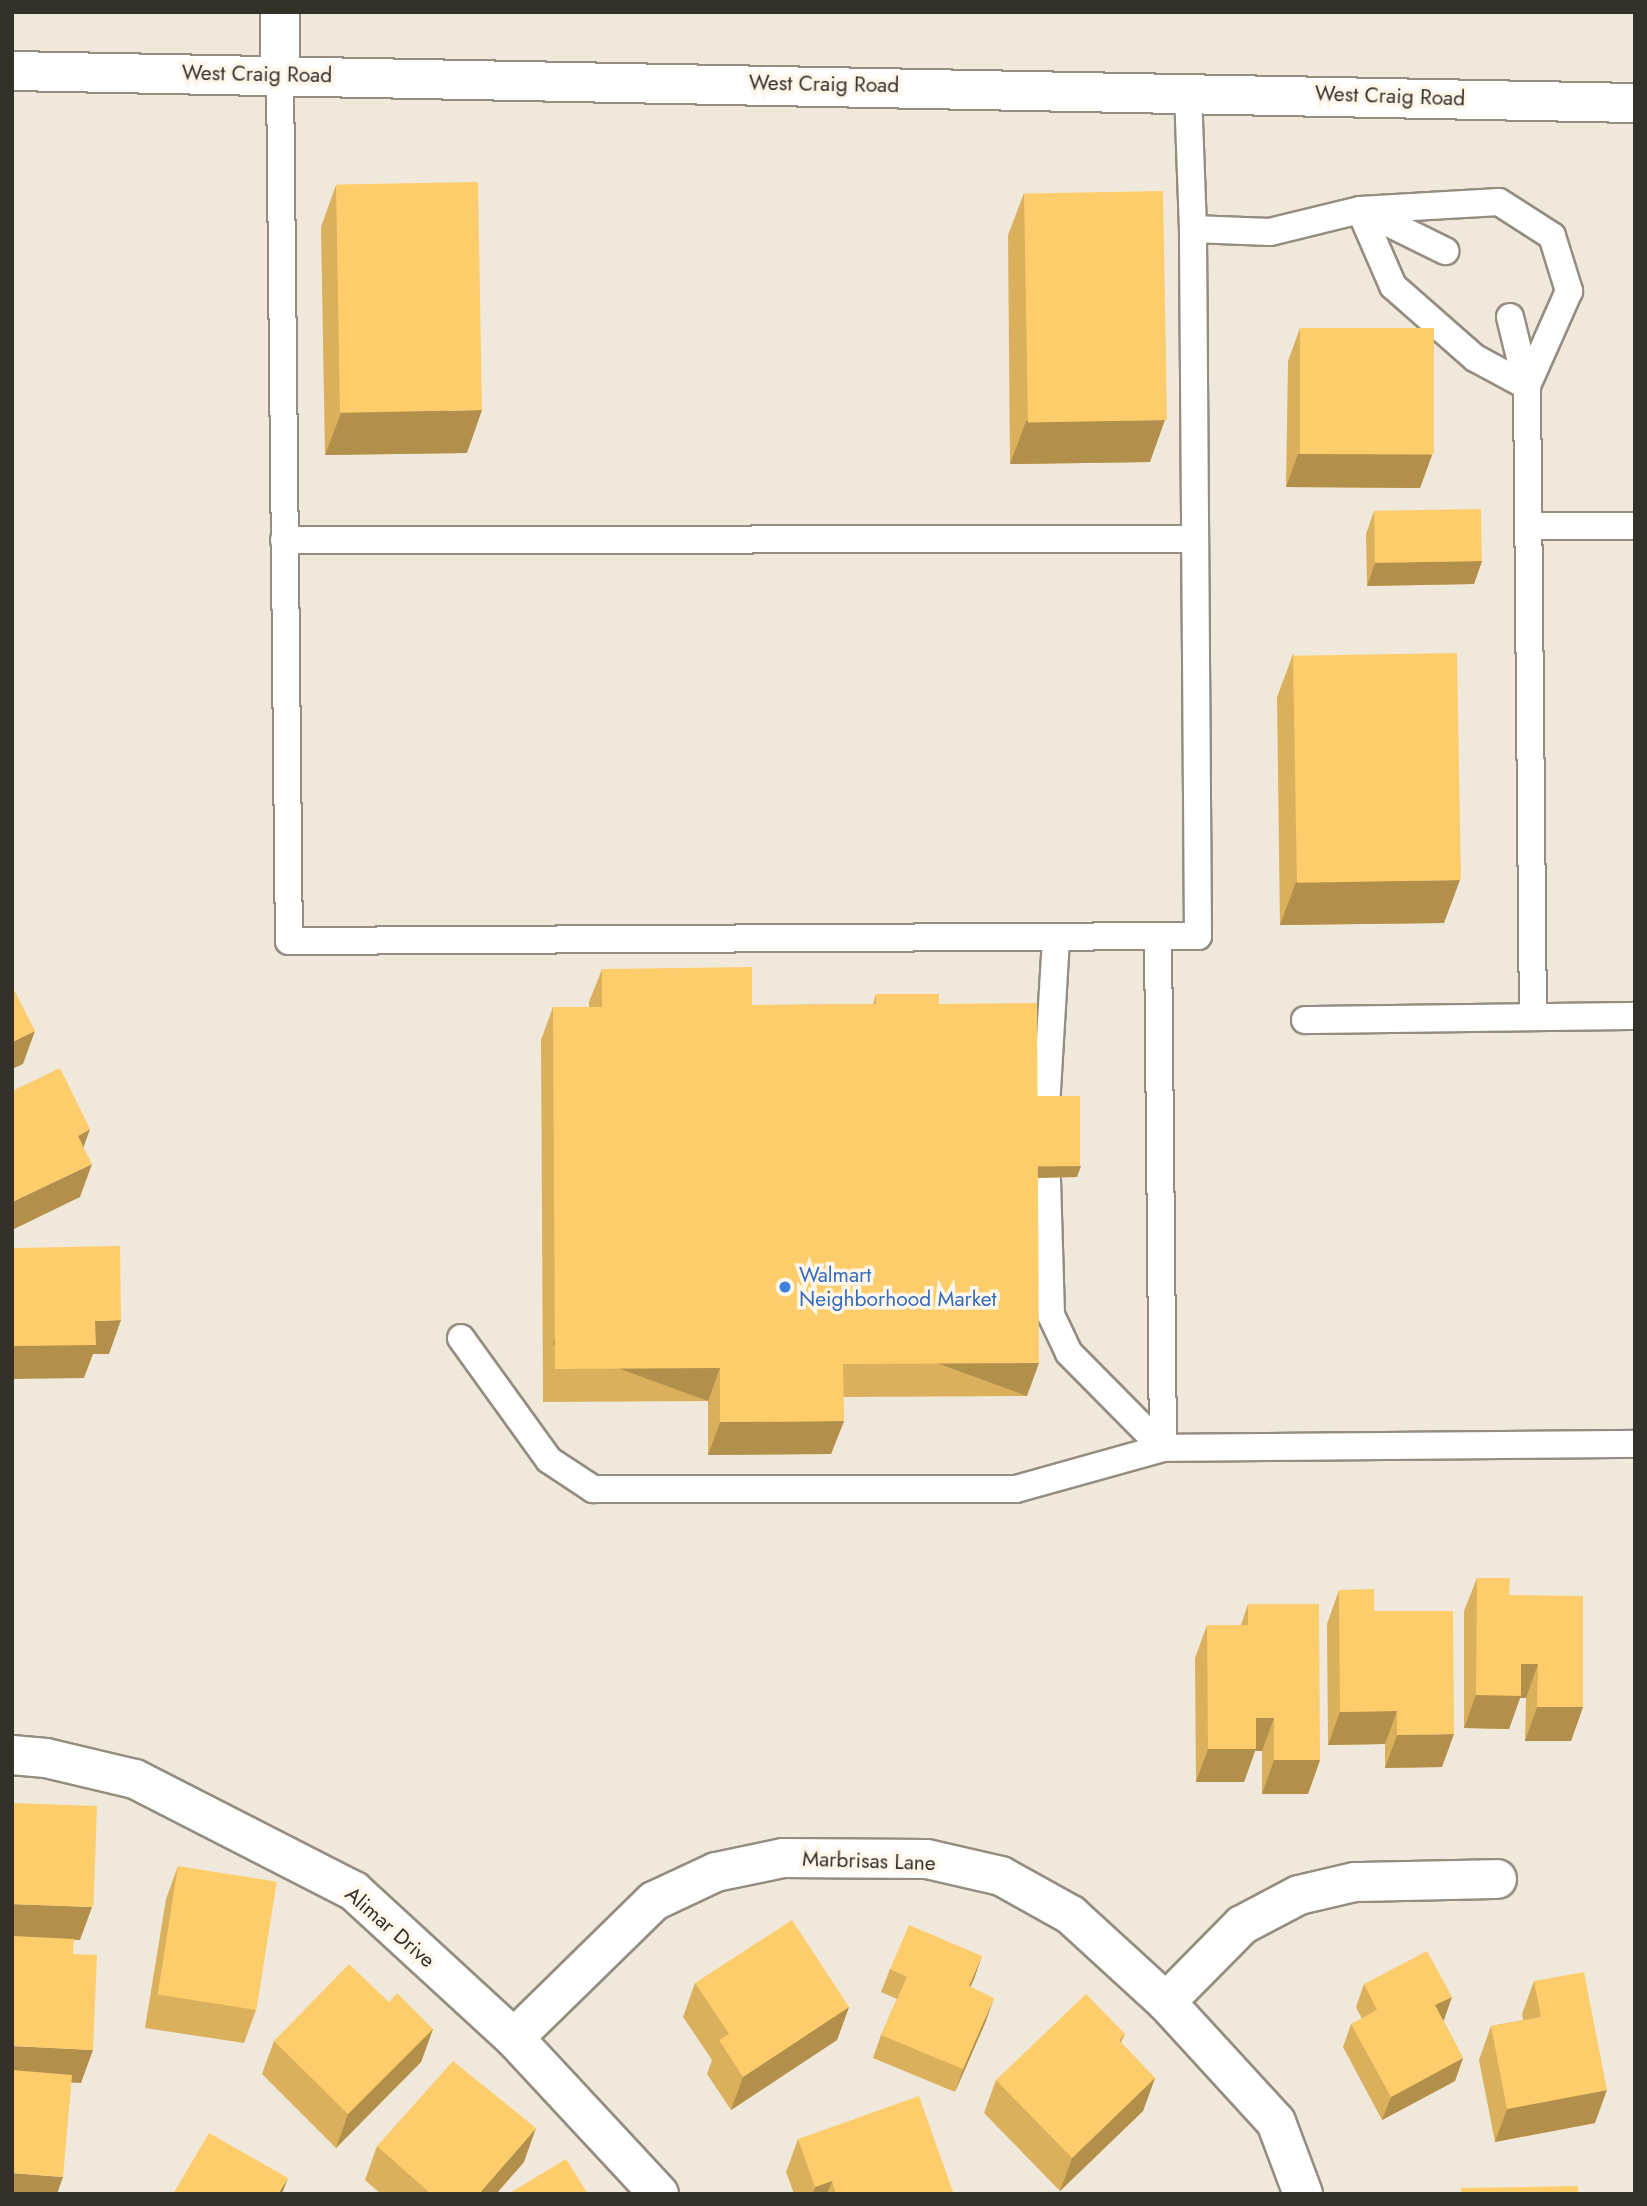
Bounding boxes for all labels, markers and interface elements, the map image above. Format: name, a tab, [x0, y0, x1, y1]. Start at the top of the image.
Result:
street label: West Craig Road	[182, 60, 332, 88]
street label: West Craig Road	[749, 70, 899, 98]
street label: West Craig Road	[1314, 81, 1466, 111]
place label: Walmart Neighborhood Market	[799, 1262, 997, 1312]
marker: Walmart Neighborhood Market	[777, 1279, 793, 1295]
street label: Marbrisas Lane	[802, 1846, 936, 1876]
street label: Alimar Drive	[340, 1881, 440, 1973]

